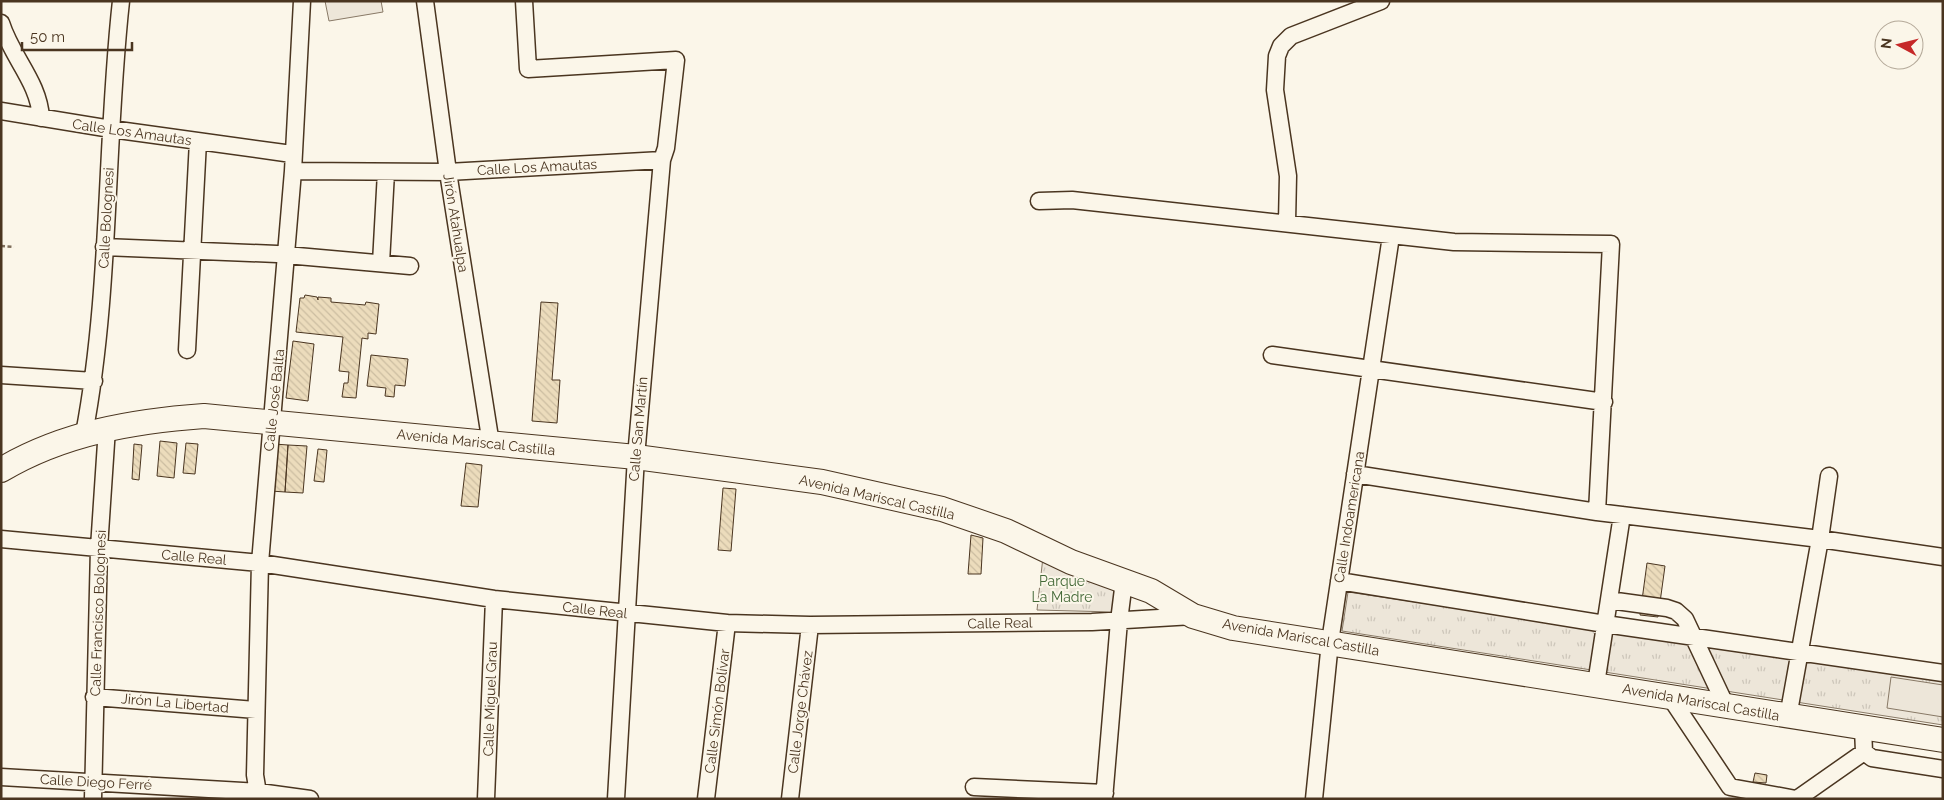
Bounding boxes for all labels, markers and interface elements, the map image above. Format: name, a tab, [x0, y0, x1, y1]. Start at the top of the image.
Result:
scale bar	[22, 20, 132, 52]
north arrow	[1874, 20, 1924, 70]
text: 50 m	[30, 28, 65, 46]
text: N	[1878, 37, 1895, 50]
street label: Calle Los Amautas	[71, 116, 193, 148]
street label: Calle Los Amautas	[477, 156, 598, 178]
street label: Calle Bolognesi	[95, 167, 117, 269]
street label: Jirón Atahualpa	[440, 172, 472, 274]
street label: Calle José Balta	[261, 348, 287, 452]
street label: Calle San Martín	[625, 376, 651, 482]
street label: Avenida Mariscal Castilla	[396, 426, 556, 458]
street label: Calle Indoamericana	[1331, 450, 1367, 584]
street label: Avenida Mariscal Castilla	[798, 471, 956, 523]
street label: Calle Francisco Bolognesi	[87, 529, 109, 697]
street label: Calle Real	[161, 546, 227, 568]
park label: Parque La Madre	[1032, 573, 1092, 605]
street label: Calle Real	[562, 599, 628, 621]
street label: Calle Real	[967, 614, 1033, 632]
street label: Avenida Mariscal Castilla	[1221, 615, 1381, 659]
street label: Calle Miguel Grau	[480, 641, 500, 757]
street label: Calle Simón Bolívar	[701, 648, 733, 774]
street label: Calle Jorge Chávez	[785, 650, 815, 774]
street label: Avenida Mariscal Castilla	[1621, 680, 1781, 724]
street label: Jirón La Libertad	[121, 690, 229, 716]
street label: Calle Diego Ferré	[40, 771, 152, 793]

